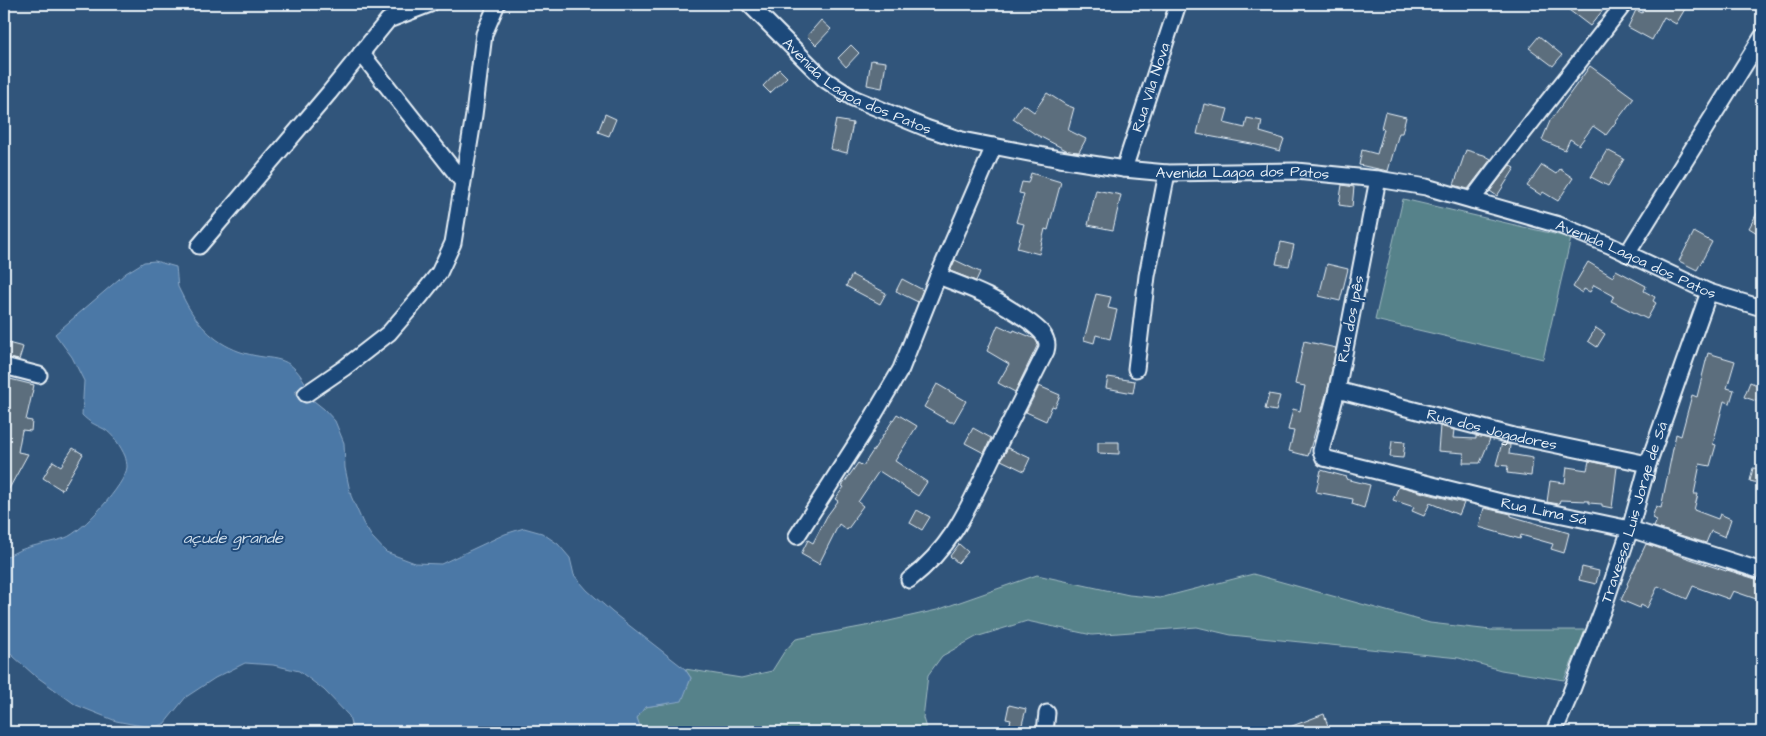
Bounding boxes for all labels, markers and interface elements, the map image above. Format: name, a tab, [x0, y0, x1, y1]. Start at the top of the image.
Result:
street label: Avenida Lagoa dos Patos	[778, 33, 935, 140]
street label: Rua Vila Nova	[1126, 39, 1175, 135]
street label: Avenida Lagoa dos Patos	[1155, 160, 1331, 185]
street label: Avenida Lagoa dos Patos	[1553, 214, 1719, 304]
street label: Rua dos Ipês	[1332, 273, 1370, 364]
street label: Rua dos Jogadores	[1425, 403, 1560, 455]
street label: Travessa Luis Jorge de Sá	[1595, 418, 1673, 606]
street label: Rua Lima Sá	[1499, 492, 1589, 530]
water label: açude grande	[183, 527, 284, 550]

